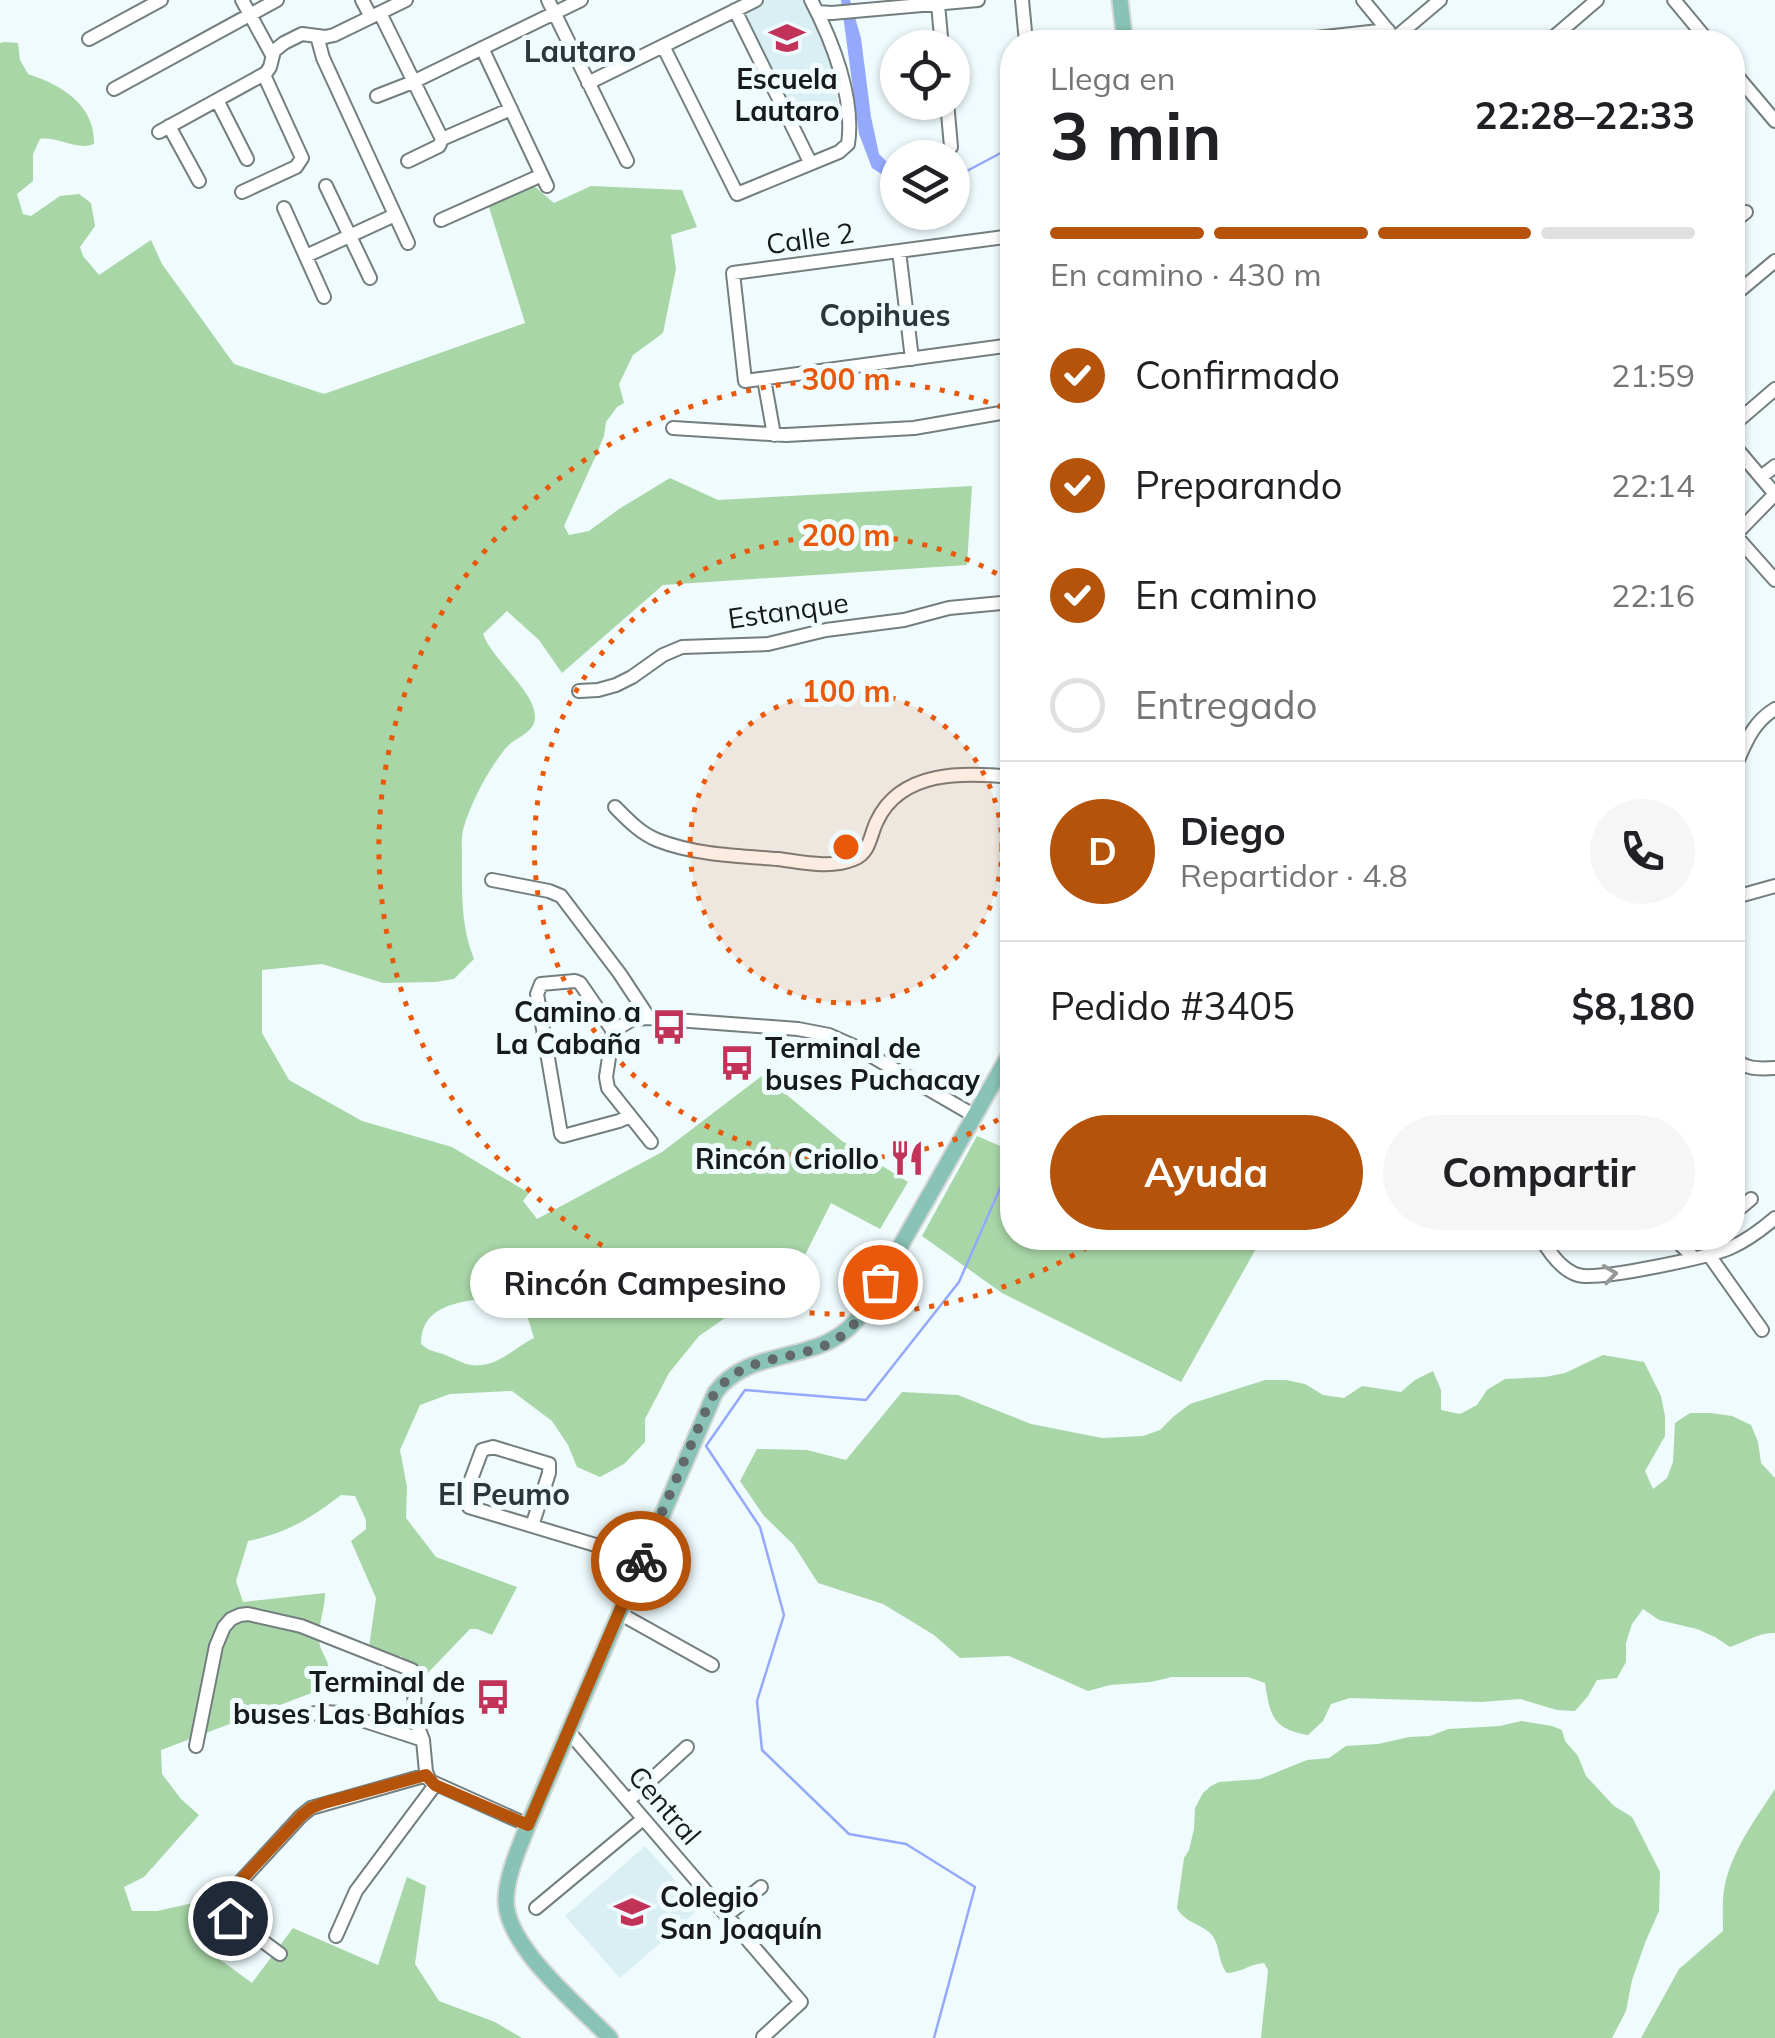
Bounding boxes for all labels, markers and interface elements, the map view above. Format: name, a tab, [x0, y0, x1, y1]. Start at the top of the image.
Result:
school or university icon: Escuela Lautaro	[768, 19, 806, 57]
map controls	[880, 30, 970, 230]
button: locate	[880, 30, 970, 120]
district label: Lautaro	[524, 32, 636, 70]
text: Llega en	[1050, 58, 1175, 98]
place label: Escuela Lautaro	[734, 61, 840, 128]
text: 22:28–22:33	[1475, 91, 1695, 139]
text: 3 min	[1050, 95, 1221, 176]
button: layers	[880, 140, 970, 230]
street label: Calle 2	[764, 215, 856, 261]
text: En camino · 430 m	[1050, 254, 1322, 294]
district label: Copihues	[819, 296, 951, 334]
icon: check	[1050, 348, 1105, 403]
text: Confirmado	[1135, 351, 1340, 399]
text: 21:59	[1611, 355, 1695, 395]
text: 300 m	[801, 360, 891, 398]
icon: check	[1050, 458, 1105, 513]
text: Preparando	[1135, 461, 1342, 509]
text: 22:14	[1611, 465, 1695, 505]
text: 200 m	[801, 516, 891, 554]
icon: check	[1050, 568, 1105, 623]
text: En camino	[1135, 571, 1317, 619]
text: 22:16	[1611, 575, 1695, 615]
street label: Estanque	[726, 584, 850, 636]
text: 100 m	[801, 672, 891, 710]
text: Entregado	[1135, 681, 1317, 729]
button: phone	[1590, 799, 1695, 904]
text: Diego	[1180, 807, 1286, 855]
text: D	[1088, 827, 1117, 875]
centre of rings	[828, 829, 864, 865]
text: Repartidor · 4.8	[1180, 855, 1408, 895]
text: Pedido #3405	[1050, 982, 1295, 1030]
text: $8,180	[1572, 982, 1695, 1030]
place label: Camino a La Cabaña	[495, 994, 641, 1061]
bus stop icon: Camino a La Cabaña	[650, 1008, 688, 1046]
place label: Terminal de buses Puchacay	[765, 1030, 981, 1097]
bus stop icon: Terminal de buses Puchacay	[718, 1044, 756, 1082]
button: Ayuda	[1050, 1115, 1363, 1230]
button: Compartir	[1383, 1115, 1695, 1230]
restaurant icon: Rincón Criollo	[888, 1139, 926, 1177]
place label: Rincón Criollo	[695, 1141, 879, 1176]
pin	[838, 1240, 923, 1325]
callout: Rincón Campesino	[470, 1247, 820, 1317]
icon: bag	[853, 1255, 908, 1310]
text: Rincón Campesino	[504, 1263, 786, 1303]
one-way arrow	[1602, 1264, 1618, 1285]
district label: El Peumo	[438, 1475, 570, 1513]
courier	[591, 1511, 691, 1611]
icon: bike	[614, 1534, 669, 1589]
place label: Terminal de buses Las Bahías	[233, 1664, 465, 1731]
bus stop icon: Terminal de buses Las Bahías	[474, 1678, 512, 1716]
street label: Central	[621, 1758, 709, 1852]
pin	[188, 1876, 273, 1961]
place label: Colegio San Joaquín	[660, 1879, 822, 1946]
icon: home	[203, 1891, 258, 1946]
school or university icon: Colegio San Joaquín	[613, 1893, 651, 1931]

